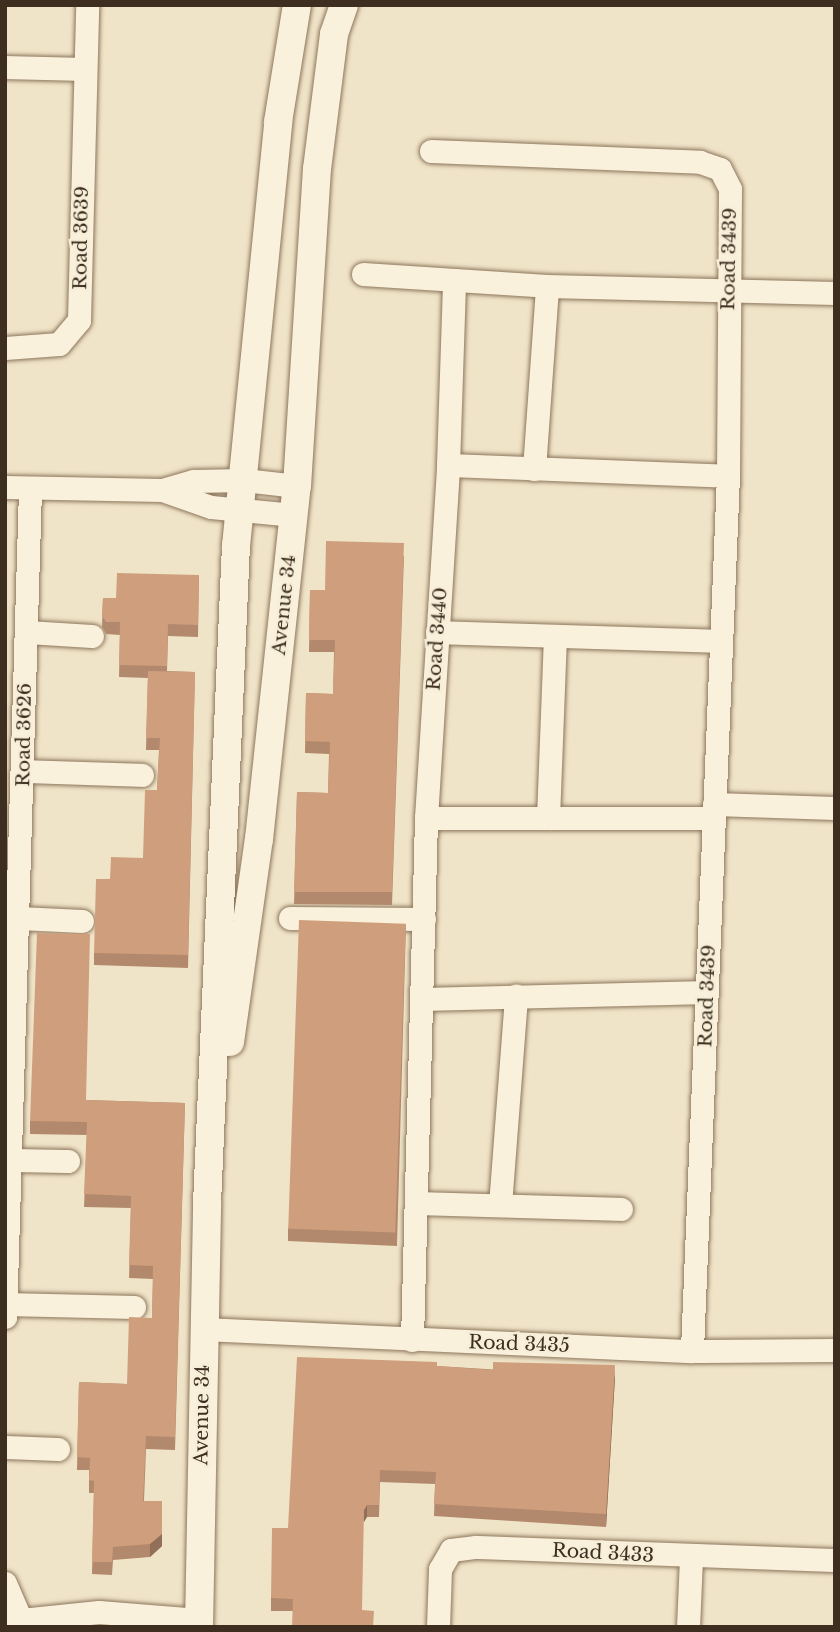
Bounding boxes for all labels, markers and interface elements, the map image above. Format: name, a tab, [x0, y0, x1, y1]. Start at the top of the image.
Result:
street label: Road 3639	[69, 186, 93, 290]
street label: Road 3439	[717, 207, 741, 311]
street label: Avenue 34	[267, 554, 301, 656]
street label: Road 3440	[422, 587, 452, 691]
street label: Road 3626	[12, 683, 36, 787]
street label: Road 3439	[694, 944, 720, 1048]
street label: Road 3435	[468, 1331, 570, 1357]
street label: Avenue 34	[190, 1364, 214, 1466]
street label: Road 3433	[551, 1539, 655, 1567]

